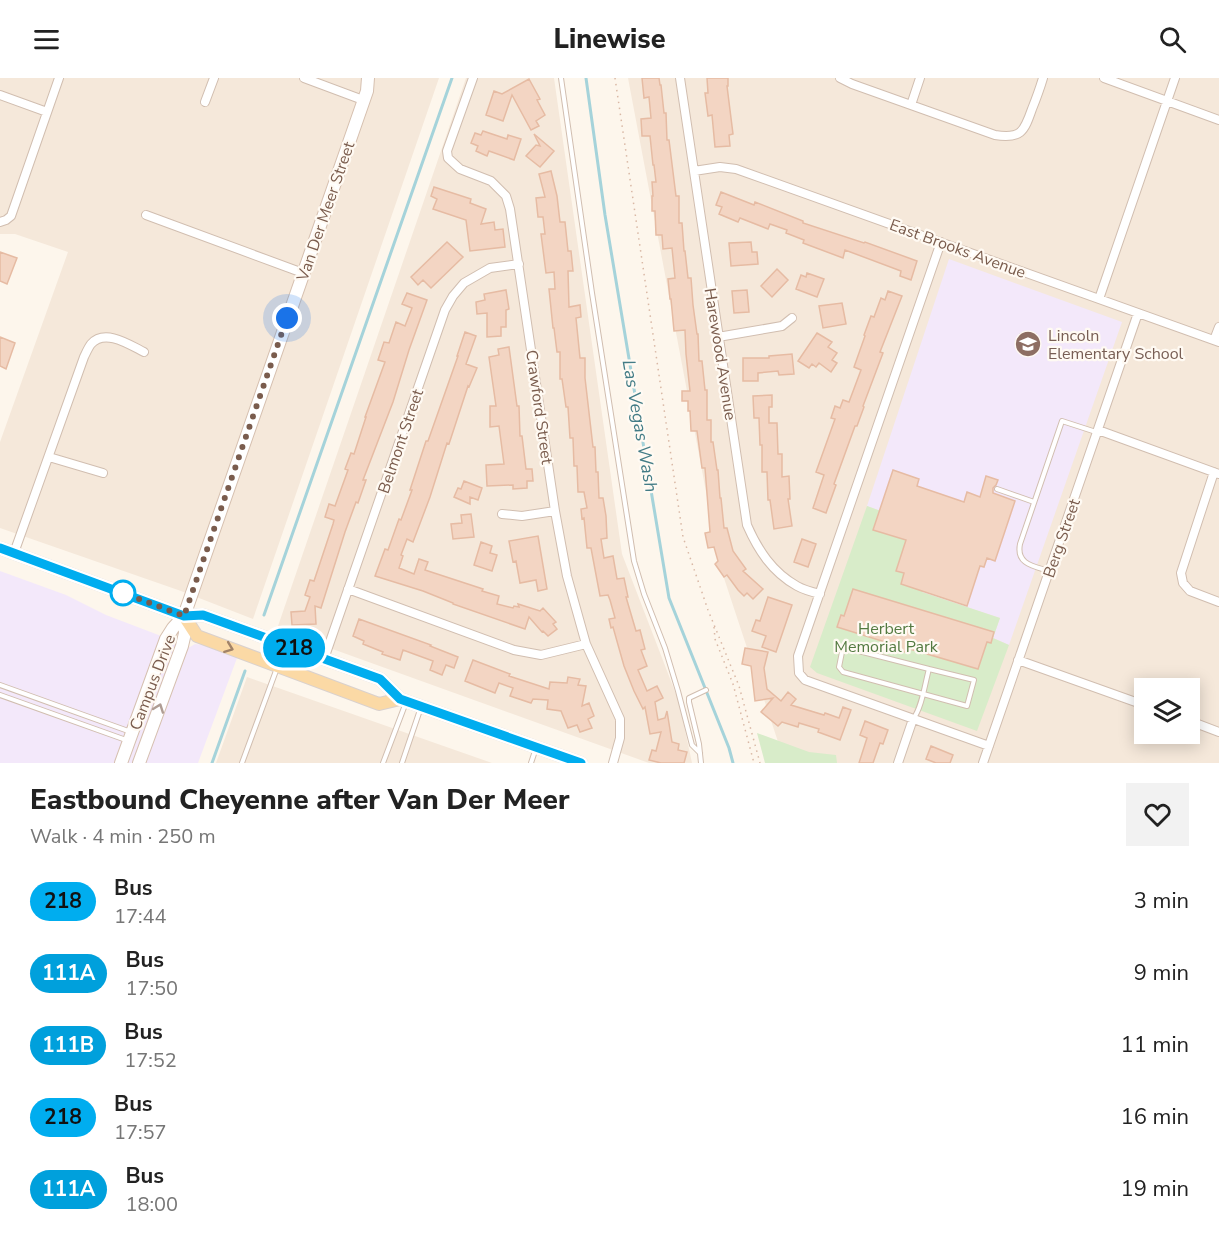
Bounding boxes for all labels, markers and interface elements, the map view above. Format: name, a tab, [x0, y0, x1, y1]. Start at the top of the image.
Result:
text: Linewise	[554, 21, 665, 58]
icon: menu	[30, 23, 63, 56]
icon: search	[1156, 23, 1189, 56]
street label: Van Der Meer Street	[291, 138, 360, 285]
street label: East Brooks Avenue	[887, 214, 1029, 284]
street label: Harewood Avenue	[699, 286, 741, 422]
your location	[272, 303, 302, 333]
place label: Lincoln Elementary School	[1048, 325, 1184, 365]
school or university icon: Lincoln Elementary School	[1013, 329, 1043, 359]
street label: Crawford Street	[520, 349, 558, 466]
water label: Las Vegas Wash	[617, 358, 663, 494]
street label: Belmont Street	[373, 386, 429, 496]
street label: Berg Street	[1038, 496, 1086, 581]
unlabelled marker	[110, 580, 136, 606]
park label: Herbert Memorial Park	[834, 618, 939, 658]
line badge: 218	[260, 628, 328, 668]
street label: Campus Drive	[125, 631, 181, 733]
text: 218	[275, 634, 313, 662]
one-way arrow	[223, 641, 234, 654]
map controls	[1134, 678, 1200, 744]
button: layers	[1134, 678, 1200, 744]
one-way arrow	[152, 703, 165, 714]
text: Eastbound Cheyenne after Van Der Meer	[30, 781, 570, 819]
button: heart	[1126, 783, 1189, 846]
text: Walk · 4 min · 250 m	[30, 823, 216, 850]
text: Bus	[114, 873, 153, 903]
text: 3 min	[1134, 886, 1189, 916]
text: 218	[44, 887, 82, 915]
text: 17:44	[114, 903, 167, 930]
text: Bus	[125, 945, 164, 975]
text: 9 min	[1134, 958, 1189, 988]
text: 111A	[42, 959, 95, 987]
text: 17:50	[125, 975, 178, 1002]
text: Bus	[124, 1017, 163, 1047]
text: 11 min	[1121, 1030, 1189, 1060]
text: 111B	[42, 1031, 94, 1059]
text: 17:52	[124, 1047, 177, 1074]
text: Bus	[114, 1089, 153, 1119]
text: 16 min	[1121, 1102, 1189, 1132]
text: 218	[44, 1103, 82, 1131]
text: 17:57	[114, 1119, 167, 1146]
text: Bus	[125, 1161, 164, 1191]
text: 19 min	[1121, 1174, 1189, 1204]
text: 111A	[42, 1175, 95, 1203]
text: 18:00	[125, 1191, 178, 1218]

